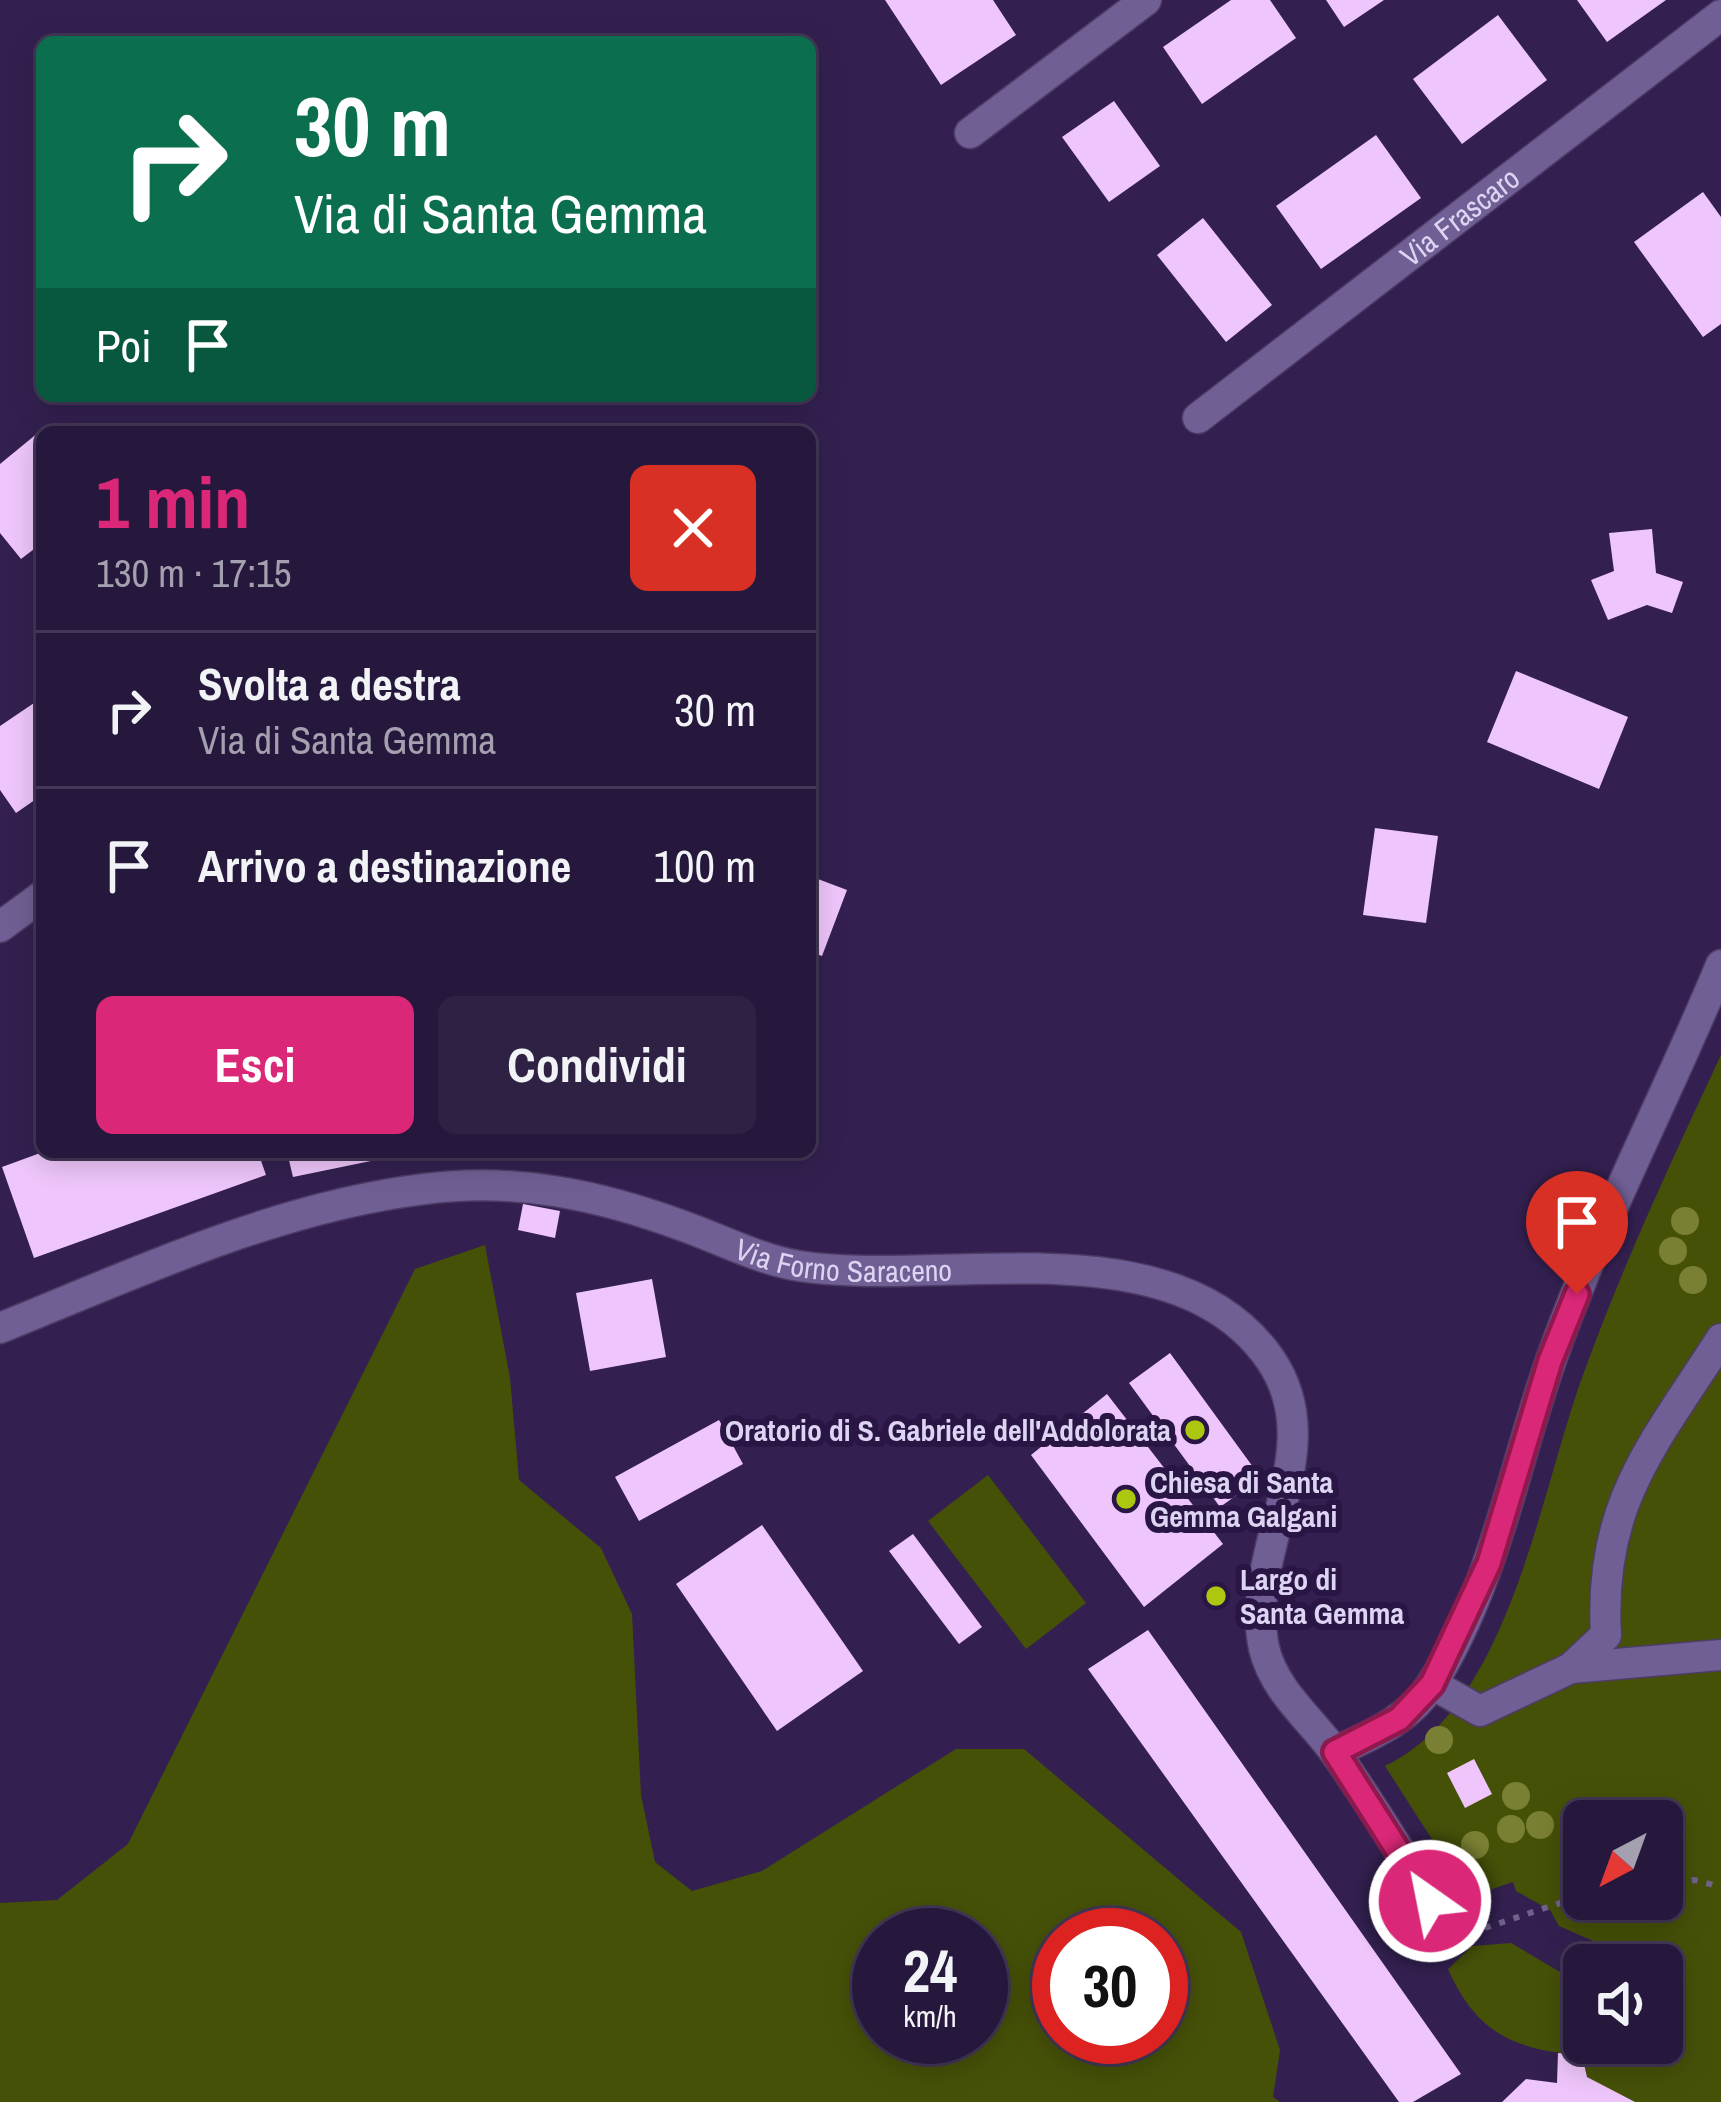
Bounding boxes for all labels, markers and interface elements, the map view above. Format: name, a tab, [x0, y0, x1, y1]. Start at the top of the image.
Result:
text: 30 m	[294, 69, 451, 182]
icon: right	[96, 84, 252, 240]
street label: Via Frascaro	[1392, 158, 1527, 275]
text: Via di Santa Gemma	[294, 177, 707, 250]
icon: arrive	[175, 312, 241, 378]
text: Poi	[96, 315, 151, 376]
text: 1 min	[96, 453, 250, 550]
button: close	[630, 465, 756, 591]
text: 130 m · 17:15	[96, 547, 292, 599]
text: Svolta a destra	[198, 653, 461, 714]
icon: right	[96, 677, 162, 743]
text: 30 m	[674, 679, 756, 740]
text: Via di Santa Gemma	[198, 714, 496, 766]
icon: arrive	[96, 833, 162, 899]
text: Arrivo a destinazione	[198, 835, 571, 896]
text: 100 m	[653, 835, 756, 896]
button: Esci	[96, 996, 414, 1134]
button: Condividi	[438, 996, 756, 1134]
pin	[1526, 1171, 1628, 1294]
icon: arrive	[1544, 1189, 1610, 1255]
street label: Via Forno Saraceno	[730, 1229, 953, 1291]
place label: Oratorio di S. Gabriele dell'Addolorata	[725, 1410, 1171, 1450]
marker: Oratorio di S. Gabriele dell'Addolorata	[1182, 1417, 1208, 1443]
place label: Chiesa di Santa Gemma Galgani	[1150, 1462, 1337, 1536]
marker: Chiesa di Santa Gemma Galgani	[1113, 1486, 1139, 1512]
place label: Largo di Santa Gemma	[1240, 1559, 1404, 1633]
marker: Largo di Santa Gemma	[1203, 1583, 1229, 1609]
north arrow	[1563, 1800, 1683, 1920]
map controls	[1563, 1800, 1683, 2064]
position arrow	[1367, 1838, 1493, 1964]
speed limit sign: 30	[1032, 1908, 1188, 2064]
text: 24	[903, 1930, 957, 2011]
button: sound	[1563, 1944, 1683, 2064]
text: km/h	[903, 1996, 957, 2036]

